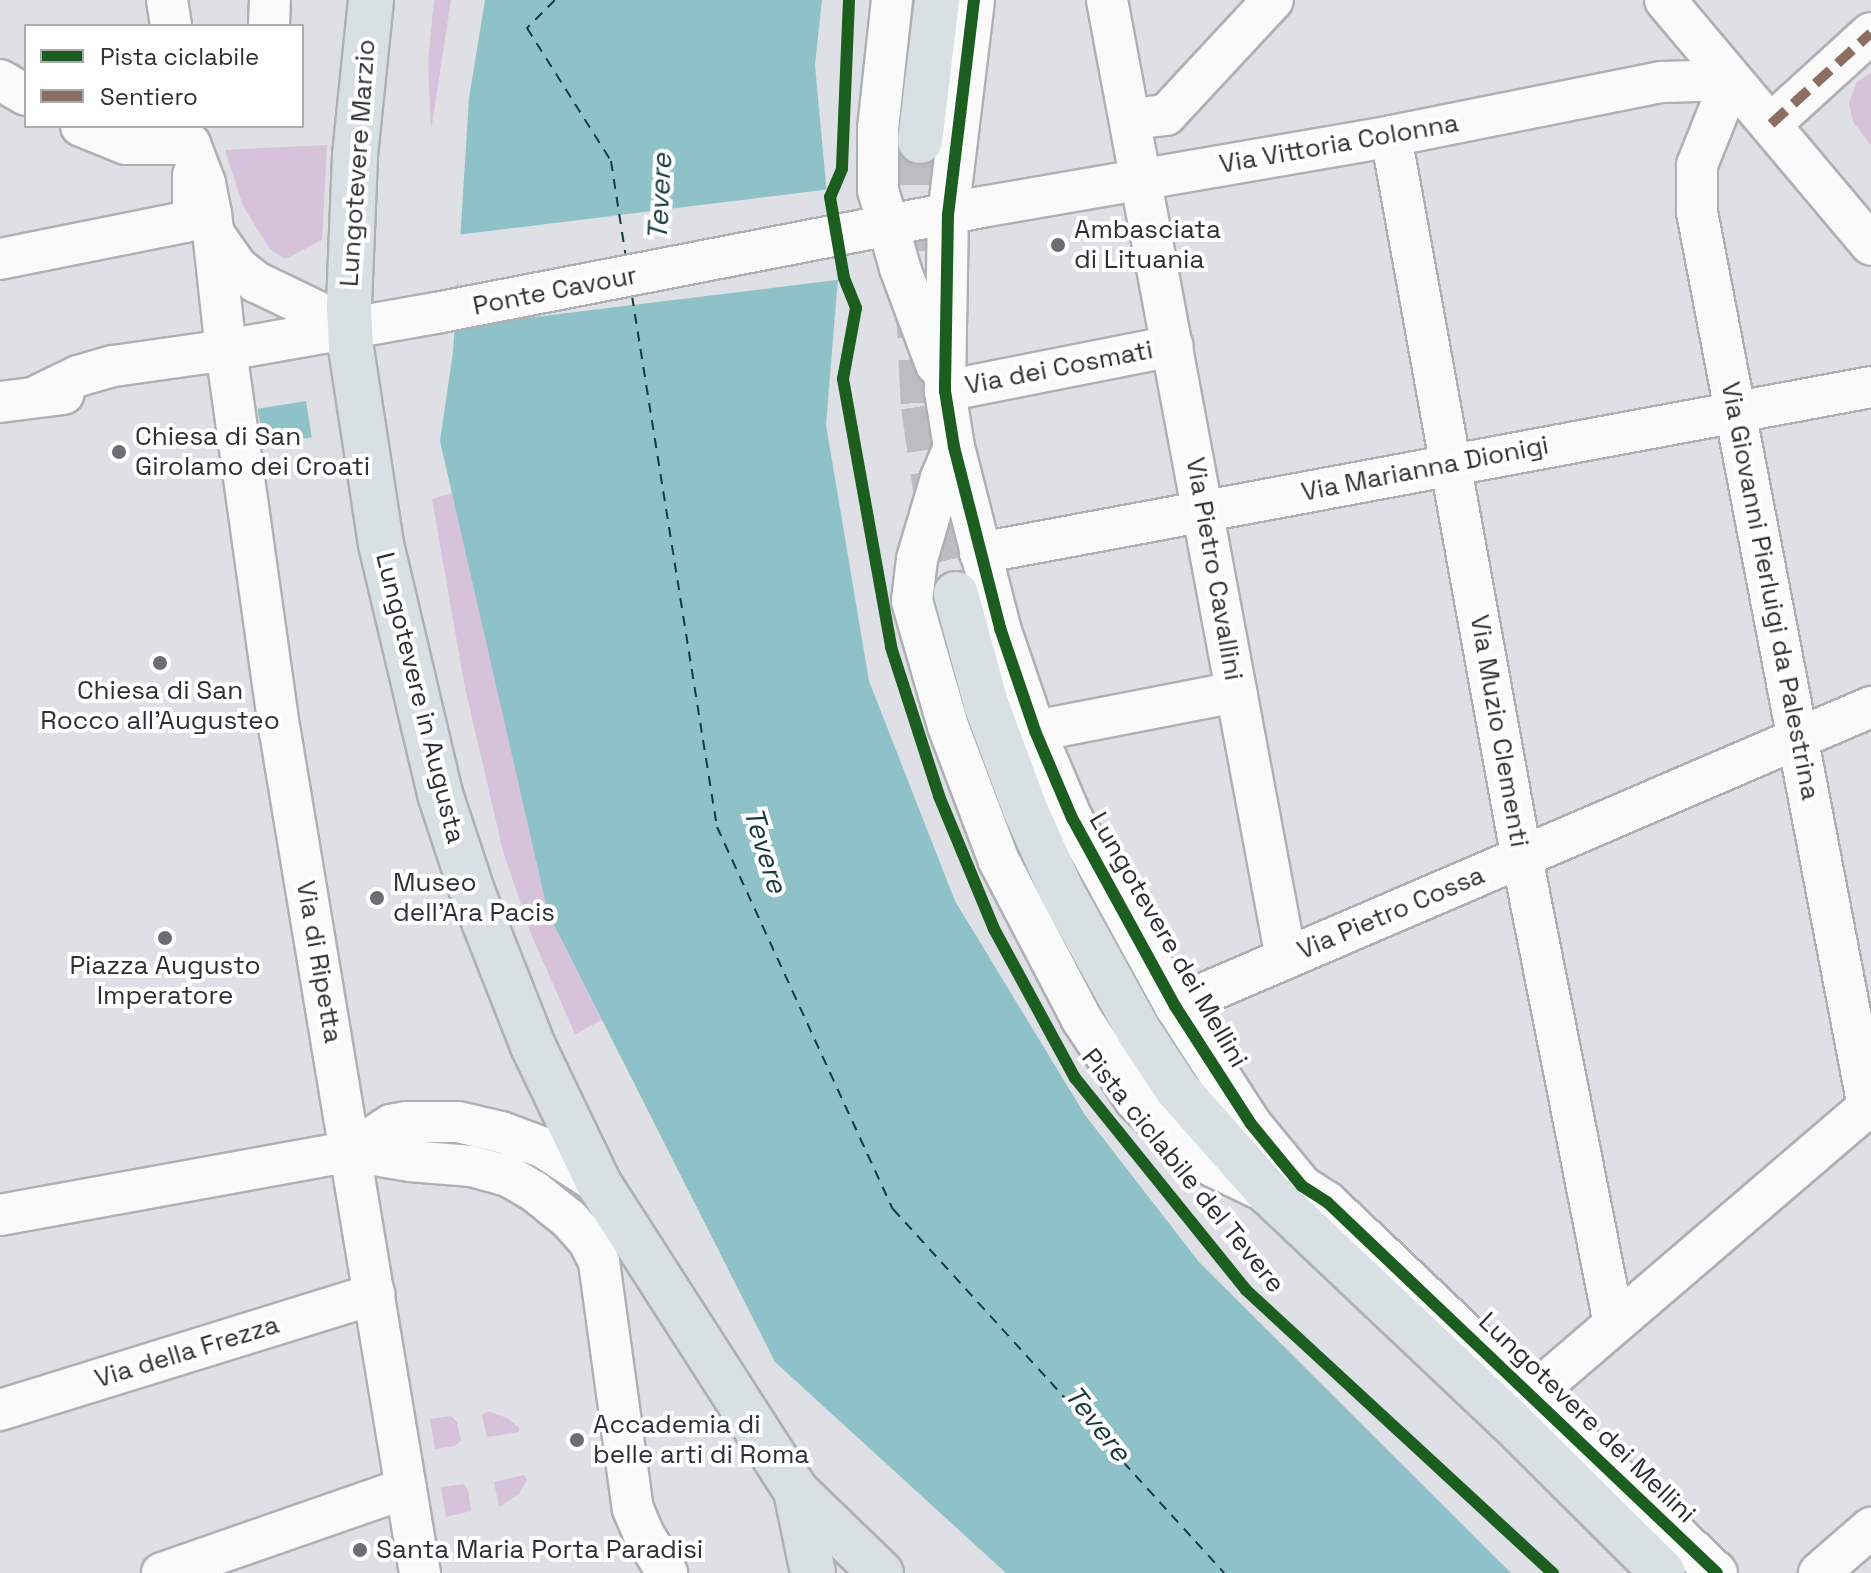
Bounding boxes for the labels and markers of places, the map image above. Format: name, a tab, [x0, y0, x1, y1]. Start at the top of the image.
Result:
place label: Ambasciata di Lituania	[1074, 214, 1221, 276]
marker: Ambasciata di Lituania	[1049, 236, 1067, 254]
place label: Chiesa di San Girolamo dei Croati	[135, 421, 370, 482]
marker: Chiesa di San Girolamo dei Croati	[110, 443, 128, 461]
marker: Chiesa di San Rocco all'Augusteo	[151, 654, 169, 672]
place label: Chiesa di San Rocco all'Augusteo	[40, 675, 280, 736]
place label: Museo dell'Ara Pacis	[393, 867, 555, 928]
marker: Museo dell'Ara Pacis	[368, 889, 386, 907]
marker: Piazza Augusto Imperatore	[156, 929, 174, 947]
place label: Piazza Augusto Imperatore	[69, 950, 261, 1012]
place label: Accademia di belle arti di Roma	[593, 1409, 809, 1470]
marker: Accademia di belle arti di Roma	[568, 1431, 586, 1449]
place label: Santa Maria Porta Paradisi	[376, 1534, 703, 1566]
marker: Santa Maria Porta Paradisi	[351, 1541, 369, 1559]

